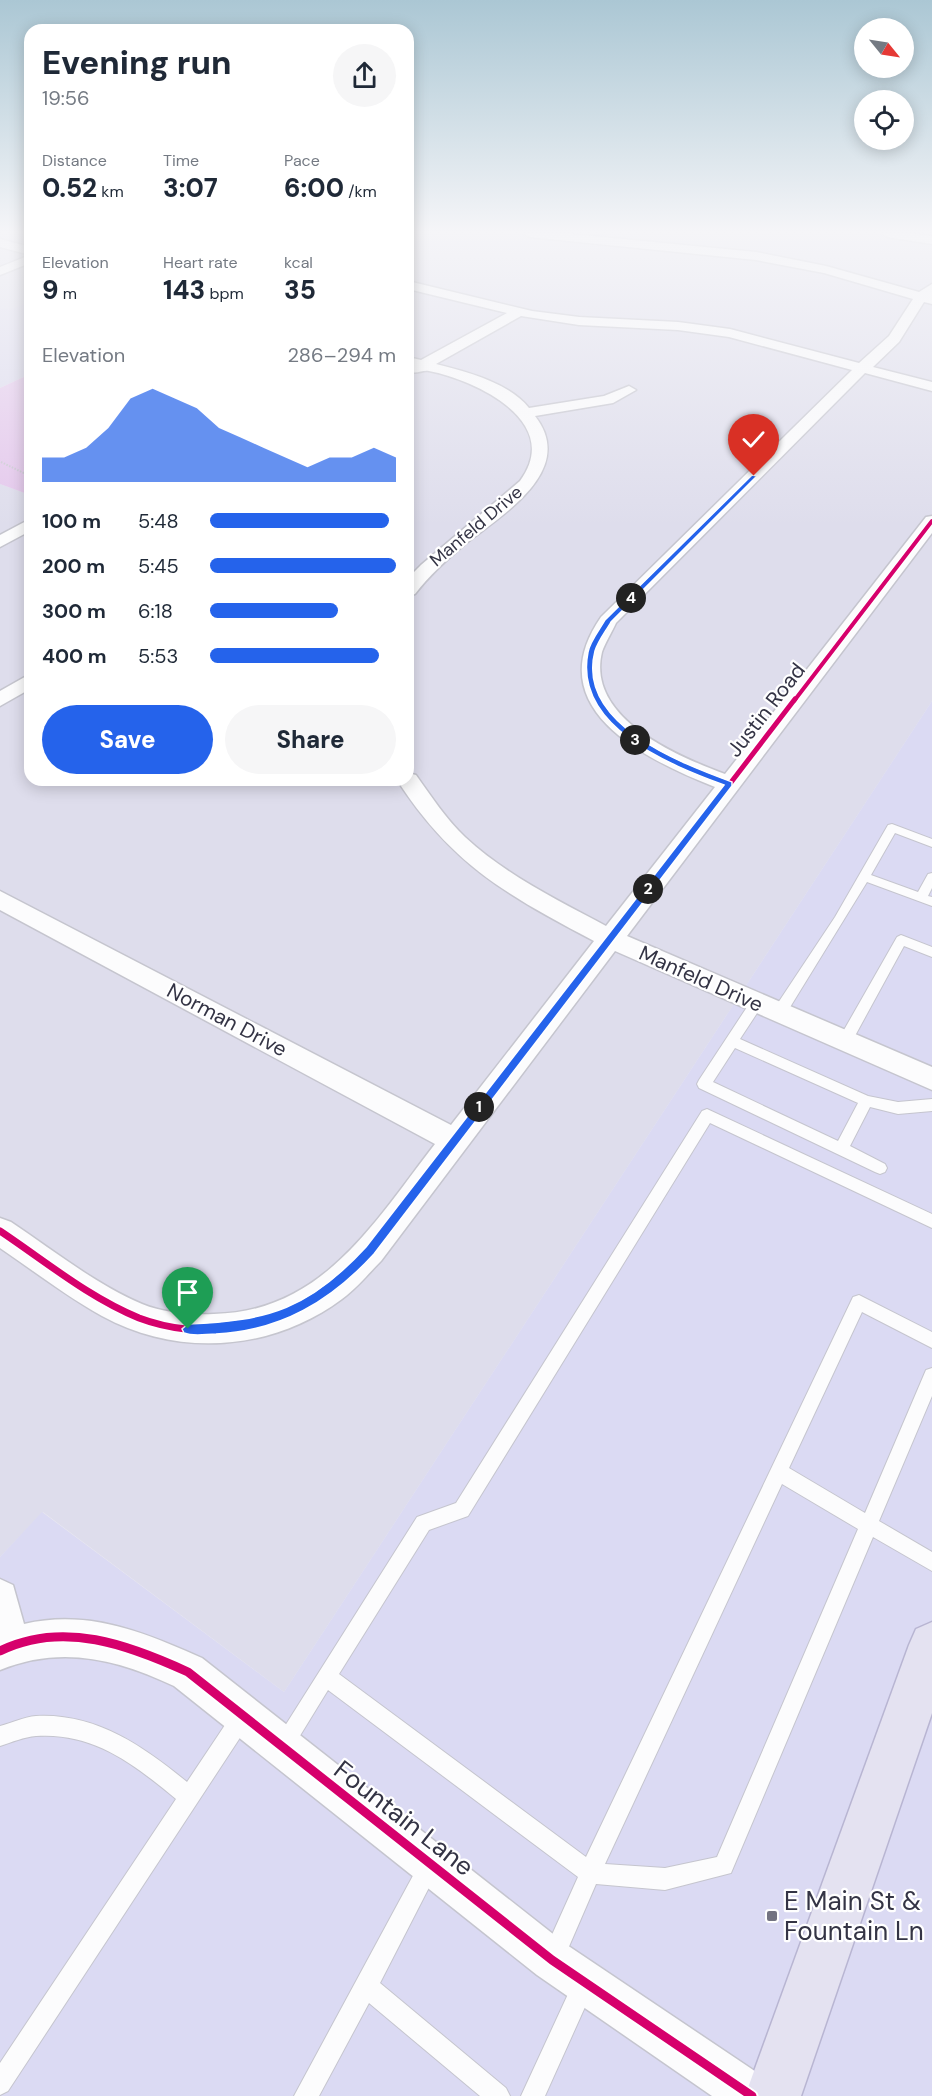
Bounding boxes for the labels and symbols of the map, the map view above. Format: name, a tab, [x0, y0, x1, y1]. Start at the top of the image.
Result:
north arrow	[854, 18, 914, 78]
pin	[728, 414, 779, 476]
street label: Manfeld Drive	[425, 480, 527, 572]
pin: 4	[616, 583, 646, 613]
street label: Justin Road	[720, 657, 812, 763]
pin: 3	[620, 725, 650, 755]
pin: 2	[633, 874, 663, 904]
street label: Manfeld Drive	[635, 939, 767, 1019]
street label: Norman Drive	[162, 977, 292, 1063]
pin: 1	[464, 1092, 494, 1122]
pin	[162, 1267, 213, 1329]
street label: Fountain Lane	[327, 1753, 481, 1883]
place label: E Main St & Fountain Ln	[784, 1884, 924, 1948]
marker: E Main St & Fountain Ln	[765, 1909, 779, 1923]

